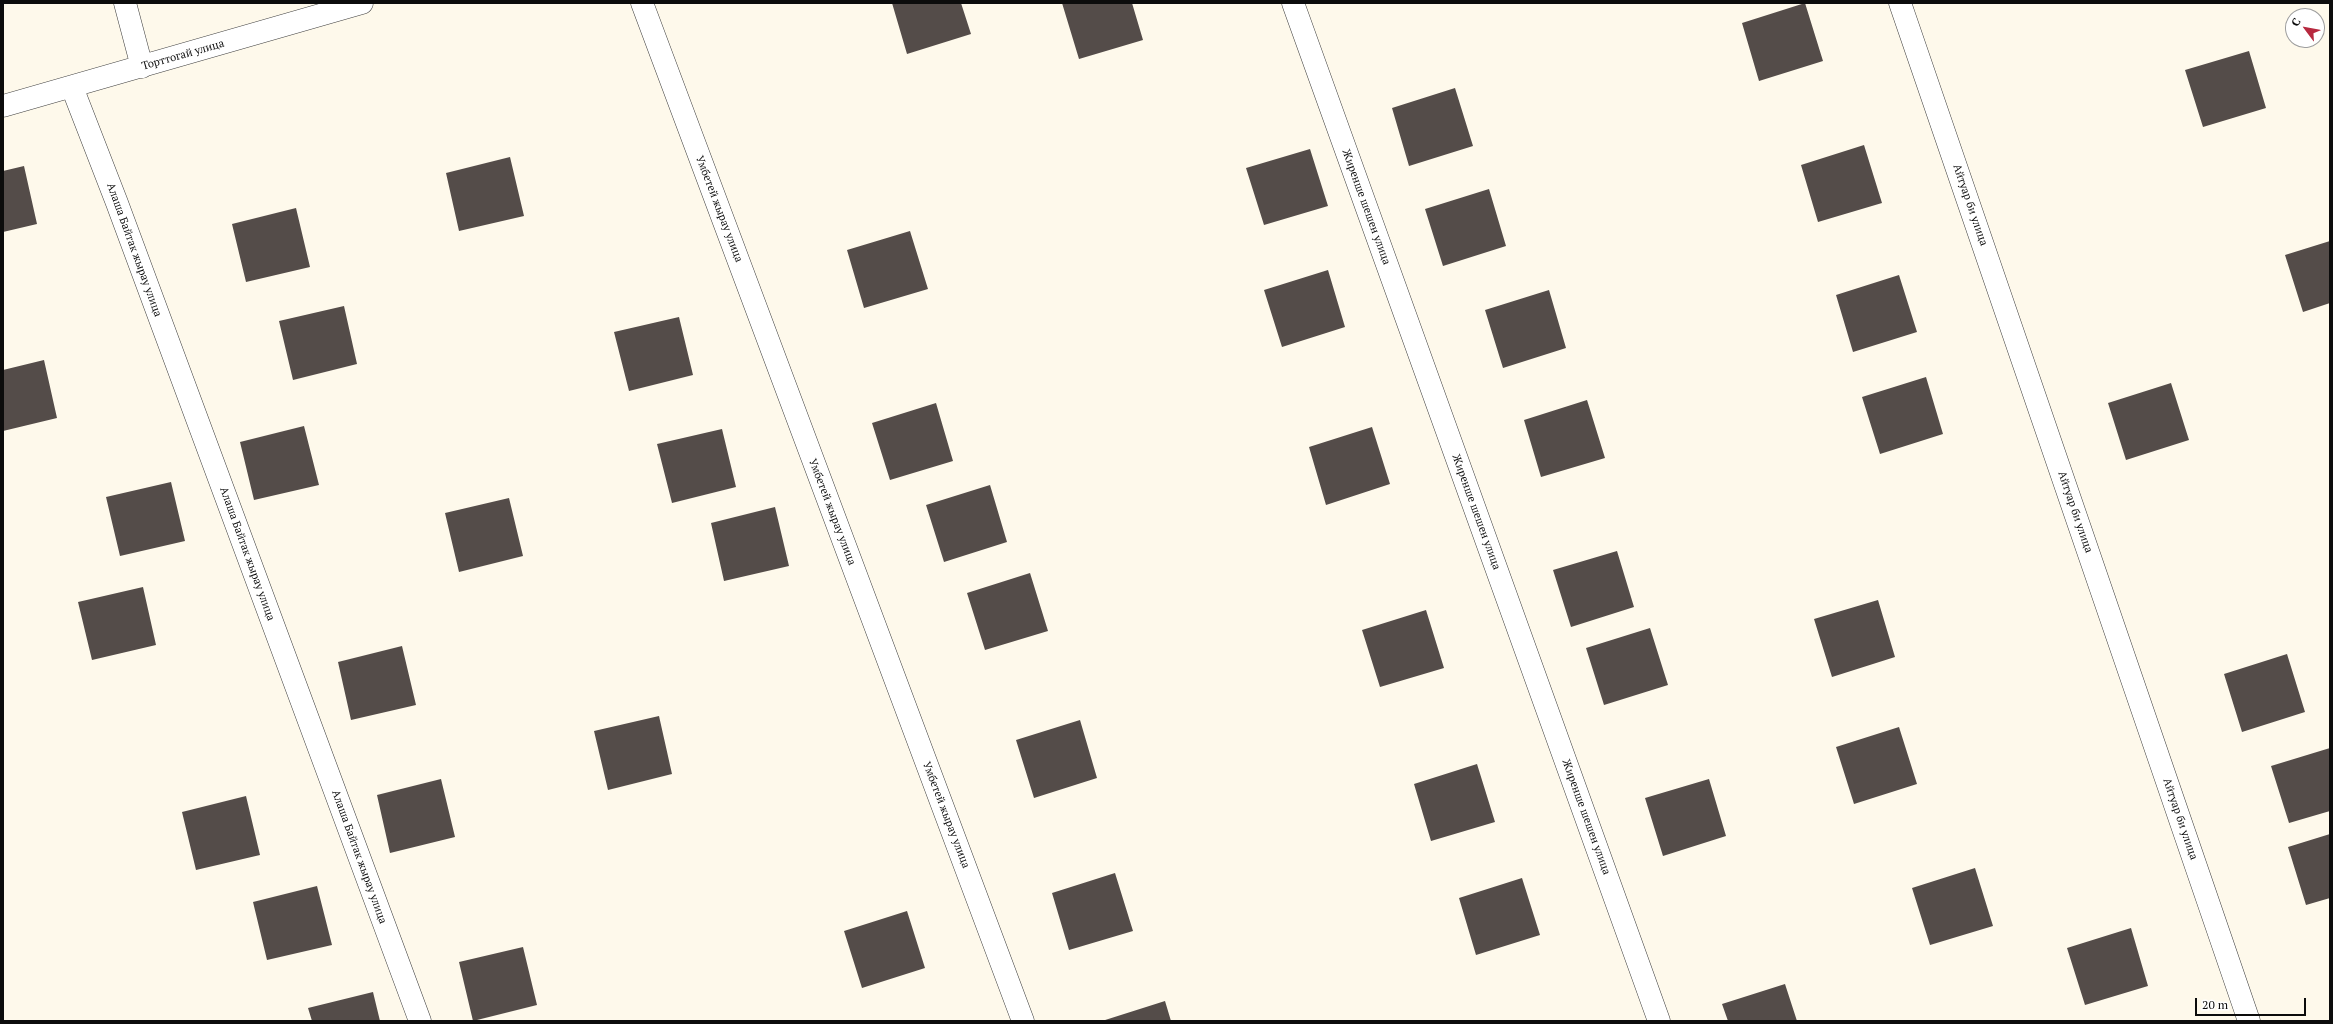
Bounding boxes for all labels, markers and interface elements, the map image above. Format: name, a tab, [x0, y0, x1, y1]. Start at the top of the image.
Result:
north arrow	[2285, 8, 2325, 48]
text: С	[2288, 15, 2304, 29]
street label: Торттогай улица	[140, 37, 226, 73]
street label: Жиренше шешен улица	[1339, 147, 1393, 267]
street label: Умбетей жырау улица	[693, 154, 745, 264]
street label: Айтуар би улица	[1950, 162, 1990, 248]
street label: Алаша Байтак жырау улица	[104, 181, 164, 319]
street label: Жиренше шешен улица	[1449, 452, 1503, 572]
street label: Умбетей жырау улица	[806, 457, 858, 567]
street label: Айтуар би улица	[2055, 469, 2095, 555]
street label: Алаша Байтак жырау улица	[217, 485, 277, 623]
street label: Жиренше шешен улица	[1559, 757, 1613, 877]
street label: Умбетей жырау улица	[920, 760, 972, 870]
street label: Айтуар би улица	[2160, 776, 2200, 862]
street label: Алаша Байтак жырау улица	[329, 788, 389, 926]
scale bar	[2197, 990, 2308, 1016]
text: 20 m	[2202, 997, 2228, 1012]

